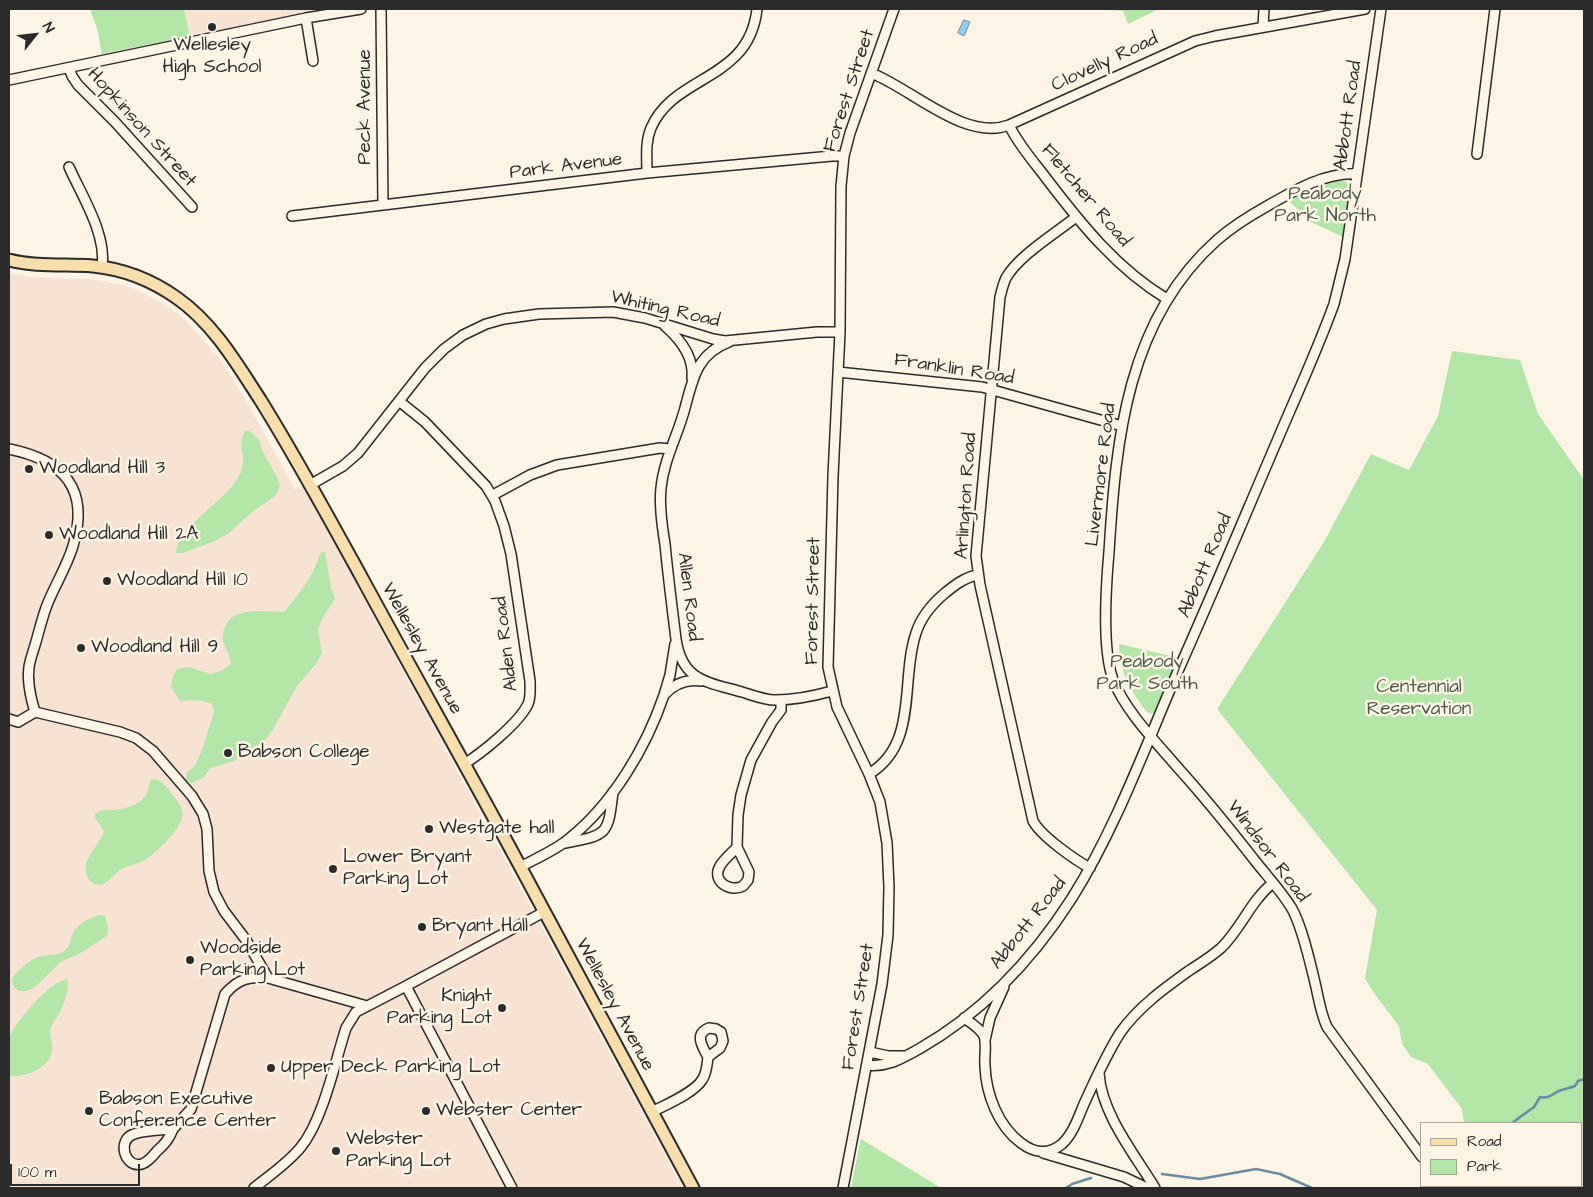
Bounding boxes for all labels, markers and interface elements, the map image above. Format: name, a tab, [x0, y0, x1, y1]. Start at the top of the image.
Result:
north arrow	[10, 10, 60, 60]
text: N	[37, 19, 59, 36]
marker: Wellesley High School	[206, 21, 218, 33]
street label: Forest Street	[819, 27, 881, 155]
street label: Clovelly Road	[1048, 28, 1162, 98]
place label: Wellesley High School	[162, 35, 262, 79]
street label: Peck Avenue	[355, 49, 377, 165]
street label: Abbott Road	[1330, 60, 1368, 172]
street label: Hopkinson Street	[81, 64, 201, 192]
street label: Fletcher Road	[1035, 140, 1135, 252]
street label: Park Avenue	[508, 149, 624, 185]
park label: Peabody Park North	[1274, 184, 1376, 228]
street label: Whiting Road	[608, 286, 722, 334]
street label: Franklin Road	[892, 349, 1016, 391]
street label: Livermore Road	[1082, 402, 1122, 548]
street label: Arlington Road	[951, 432, 983, 560]
place label: Woodland Hill 3	[39, 458, 165, 480]
marker: Woodland Hill 3	[23, 463, 35, 475]
street label: Abbott Road	[1174, 511, 1238, 621]
place label: Woodland Hill 2A	[59, 524, 198, 546]
marker: Woodland Hill 2A	[43, 529, 55, 541]
street label: Forest Street	[801, 537, 827, 665]
street label: Allen Road	[671, 551, 705, 643]
place label: Woodland Hill 10	[117, 570, 248, 592]
marker: Woodland Hill 10	[101, 575, 113, 587]
street label: Wellesley Avenue	[375, 579, 467, 719]
street label: Alden Road	[490, 595, 524, 693]
place label: Woodland Hill 9	[91, 637, 218, 659]
marker: Woodland Hill 9	[75, 642, 87, 654]
park label: Peabody Park South	[1096, 652, 1198, 696]
park label: Centennial Reservation	[1367, 677, 1471, 721]
place label: Babson College	[238, 742, 370, 764]
marker: Babson College	[222, 747, 234, 759]
street label: Windsor Road	[1221, 796, 1313, 908]
place label: Westgate hall	[439, 818, 554, 840]
marker: Westgate hall	[423, 823, 435, 835]
place label: Lower Bryant Parking Lot	[343, 847, 472, 891]
marker: Lower Bryant Parking Lot	[327, 863, 339, 875]
street label: Abbott Road	[986, 873, 1072, 975]
place label: Bryant Hall	[432, 916, 528, 938]
marker: Bryant Hall	[416, 921, 428, 933]
street label: Wellesley Avenue	[569, 935, 659, 1075]
place label: Woodside Parking Lot	[200, 938, 305, 982]
street label: Forest Street	[838, 942, 880, 1072]
marker: Woodside Parking Lot	[184, 954, 196, 966]
place label: Knight Parking Lot	[387, 986, 492, 1030]
marker: Knight Parking Lot	[496, 1002, 508, 1014]
place label: Upper Deck Parking Lot	[281, 1057, 500, 1079]
marker: Upper Deck Parking Lot	[265, 1062, 277, 1074]
place label: Babson Executive Conference Center	[99, 1089, 276, 1133]
place label: Webster Center	[436, 1100, 582, 1122]
marker: Babson Executive Conference Center	[83, 1105, 95, 1117]
marker: Webster Center	[420, 1105, 432, 1117]
legend	[1420, 1122, 1583, 1187]
place label: Webster Parking Lot	[346, 1129, 451, 1173]
text: Road	[1467, 1131, 1501, 1152]
marker: Webster Parking Lot	[330, 1145, 342, 1157]
scale bar	[12, 1154, 142, 1186]
text: Park	[1467, 1156, 1502, 1177]
text: 100 m	[18, 1162, 57, 1183]

